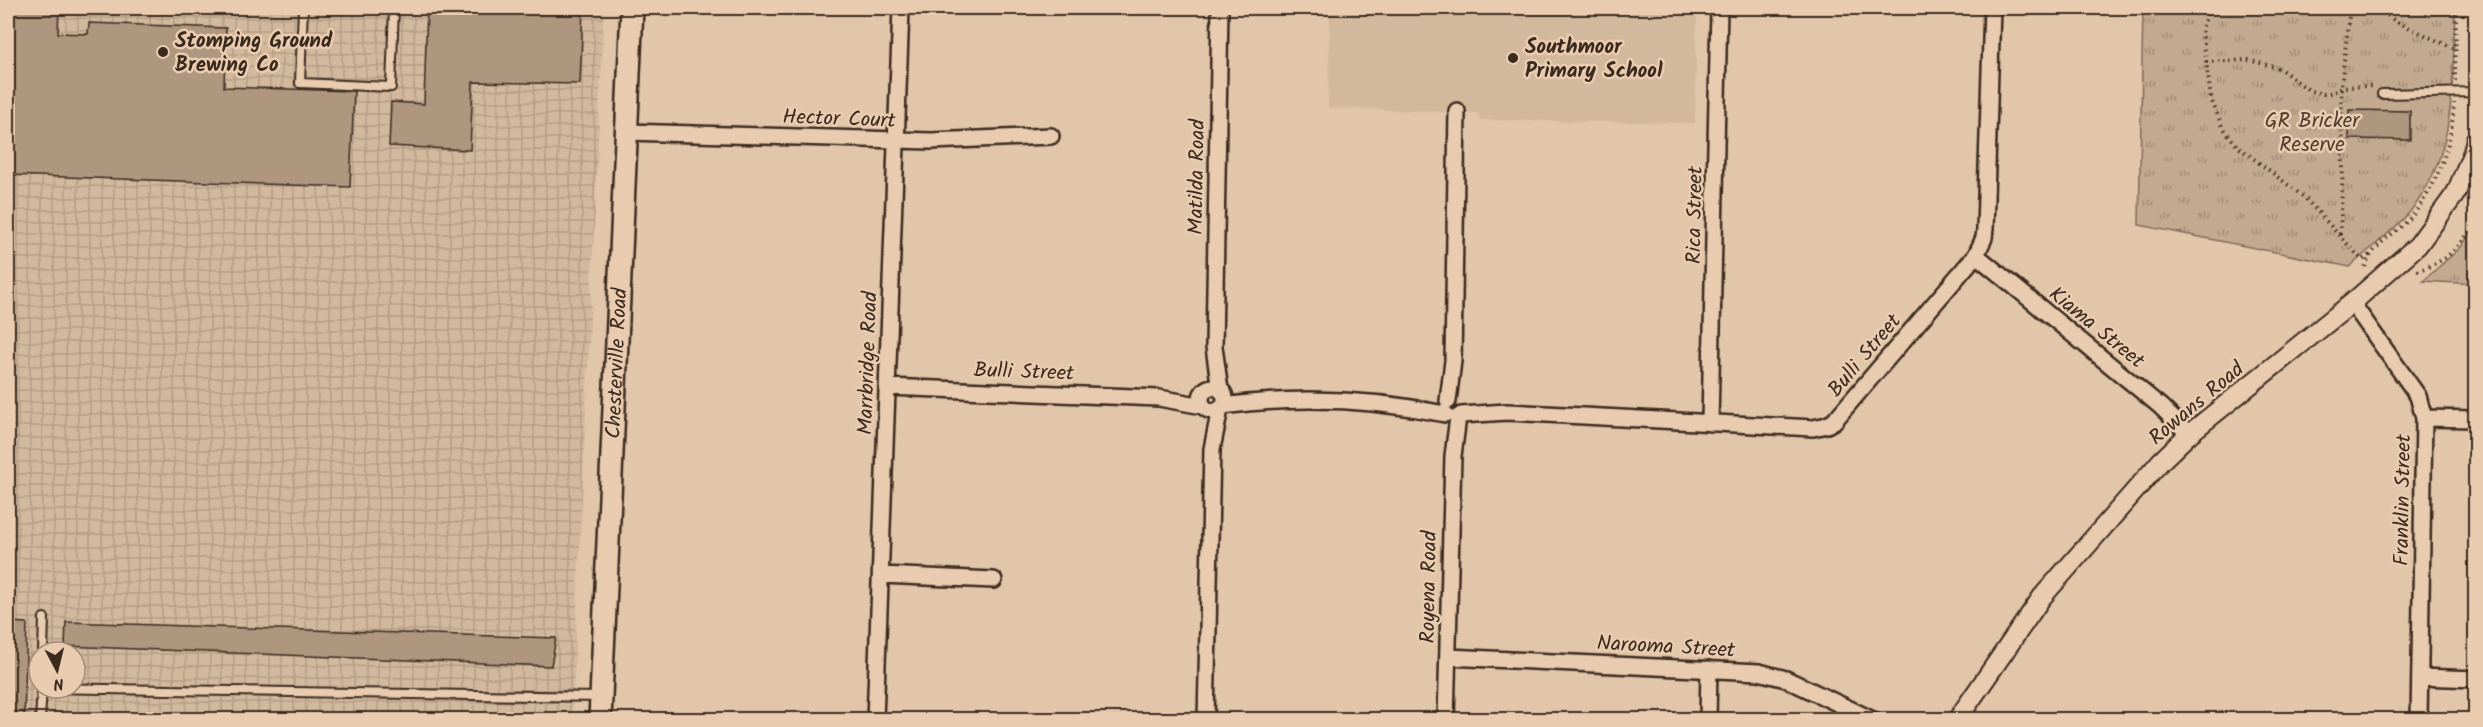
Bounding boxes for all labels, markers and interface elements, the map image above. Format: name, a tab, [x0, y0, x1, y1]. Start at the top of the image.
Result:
place label: Stomping Ground Brewing Co	[175, 25, 333, 82]
place label: Southmoor Primary School	[1525, 31, 1663, 88]
marker: Stomping Ground Brewing Co	[156, 45, 170, 59]
marker: Southmoor Primary School	[1506, 51, 1520, 65]
street label: Hector Court	[782, 101, 897, 138]
park label: GR Bricker Reserve	[2265, 105, 2360, 162]
street label: Matilda Road	[1180, 118, 1215, 235]
street label: Rica Street	[1678, 165, 1713, 264]
street label: Kiama Street	[2041, 279, 2152, 378]
street label: Chesterville Road	[598, 287, 637, 440]
street label: Marrbridge Road	[850, 290, 888, 435]
street label: Bulli Street	[1820, 306, 1911, 405]
street label: Bulli Street	[973, 354, 1076, 391]
street label: Rowans Road	[2142, 354, 2253, 454]
street label: Franklin Street	[2386, 433, 2421, 566]
street label: Royena Road	[1412, 530, 1447, 644]
street label: Narooma Street	[1596, 627, 1737, 668]
north arrow	[27, 640, 87, 700]
text: N	[52, 670, 65, 696]

